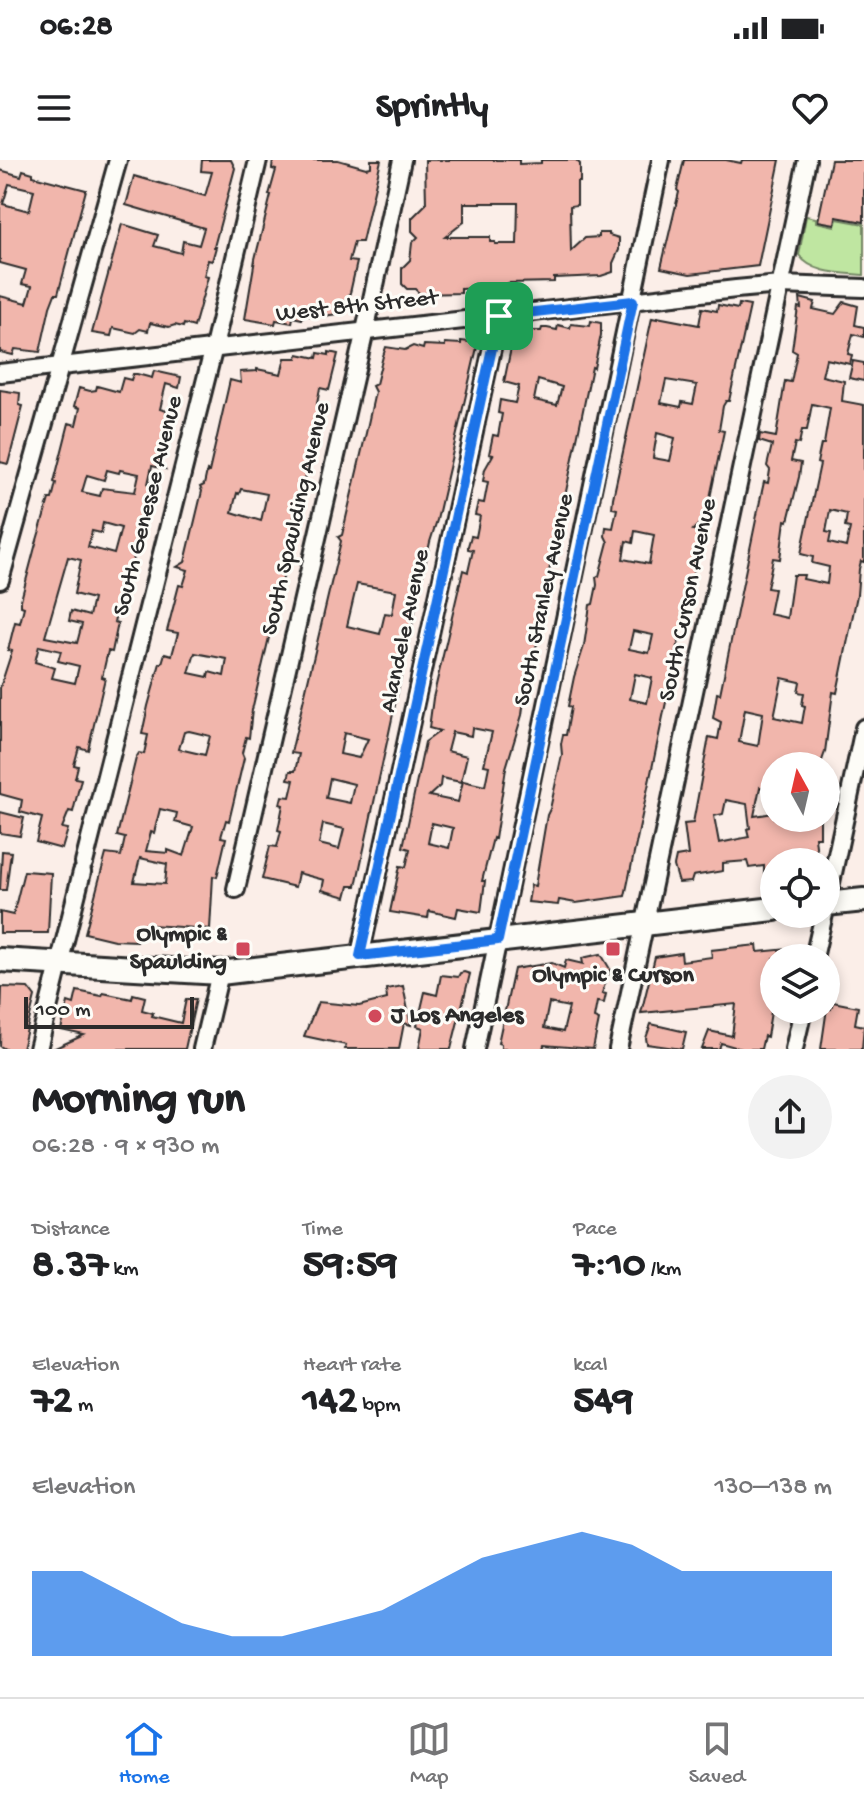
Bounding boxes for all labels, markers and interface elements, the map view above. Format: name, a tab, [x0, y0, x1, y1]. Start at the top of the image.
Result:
text: 06:28	[40, 11, 113, 46]
icon: menu	[32, 86, 76, 130]
icon: heart	[788, 86, 832, 130]
text: Sprintly	[376, 87, 488, 130]
pin	[465, 282, 533, 350]
street label: West 8th Street	[275, 284, 442, 330]
icon: arrive	[477, 294, 521, 338]
street label: South Genesee Avenue	[108, 392, 191, 619]
street label: South Spaulding Avenue	[256, 399, 338, 638]
street label: South Stanley Avenue	[508, 491, 582, 709]
street label: South Curson Avenue	[653, 495, 725, 704]
street label: Alandele Avenue	[375, 546, 438, 715]
north arrow	[760, 752, 840, 832]
map controls	[760, 752, 840, 1024]
button: locate	[760, 848, 840, 928]
place label: Olympic & Spaulding	[130, 921, 228, 978]
marker: Olympic & Spaulding	[234, 940, 252, 958]
marker: Olympic & Curson	[604, 940, 622, 958]
button: layers	[760, 944, 840, 1024]
place label: Olympic & Curson	[532, 962, 694, 991]
scale bar	[24, 993, 194, 1029]
text: 100 m	[36, 998, 91, 1024]
place label: J Los Angeles	[390, 1002, 524, 1031]
marker: J Los Angeles	[366, 1007, 384, 1025]
button: share	[748, 1075, 832, 1159]
text: Morning run	[32, 1076, 245, 1128]
text: 06:28 · 9 × 930 m	[32, 1132, 219, 1163]
text: Distance	[32, 1217, 110, 1243]
text: Time	[303, 1217, 343, 1243]
text: Pace	[573, 1217, 617, 1243]
text: 8.37	[32, 1243, 108, 1290]
text: 59:59	[303, 1243, 397, 1290]
text: 7:10	[573, 1243, 646, 1290]
text: km	[108, 1257, 139, 1283]
text: /km	[646, 1257, 681, 1283]
text: Elevation	[32, 1353, 119, 1379]
text: Heart rate	[303, 1353, 401, 1379]
text: kcal	[573, 1353, 608, 1379]
text: 72	[32, 1379, 72, 1426]
text: 142	[303, 1379, 357, 1426]
text: 549	[573, 1379, 633, 1426]
text: m	[72, 1393, 93, 1419]
text: bpm	[357, 1393, 401, 1419]
text: Elevation	[32, 1473, 135, 1504]
text: 130–138 m	[714, 1473, 832, 1504]
tab: Home	[119, 1717, 170, 1791]
tab: Map	[407, 1717, 451, 1791]
tab: Saved	[689, 1717, 745, 1791]

